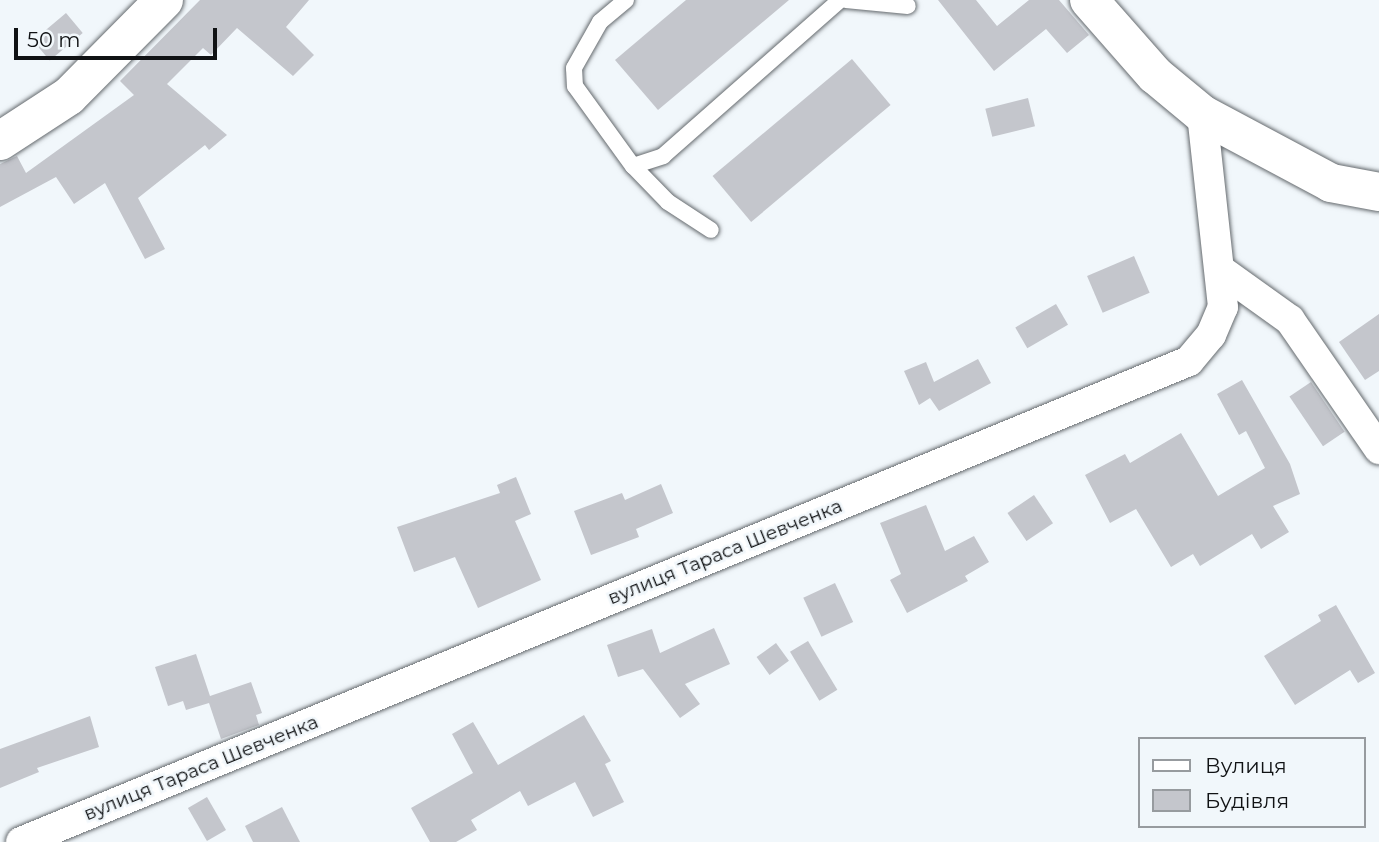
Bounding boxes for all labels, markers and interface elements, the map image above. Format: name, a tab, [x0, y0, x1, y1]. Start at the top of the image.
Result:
scale bar	[18, 14, 220, 58]
text: 50 m	[27, 27, 81, 52]
street label: вулиця Тараса Шевченка	[604, 494, 846, 610]
street label: вулиця Тараса Шевченка	[80, 710, 322, 826]
legend	[1138, 737, 1365, 828]
text: Вулиця	[1205, 753, 1287, 778]
text: Будівля	[1205, 788, 1289, 813]

